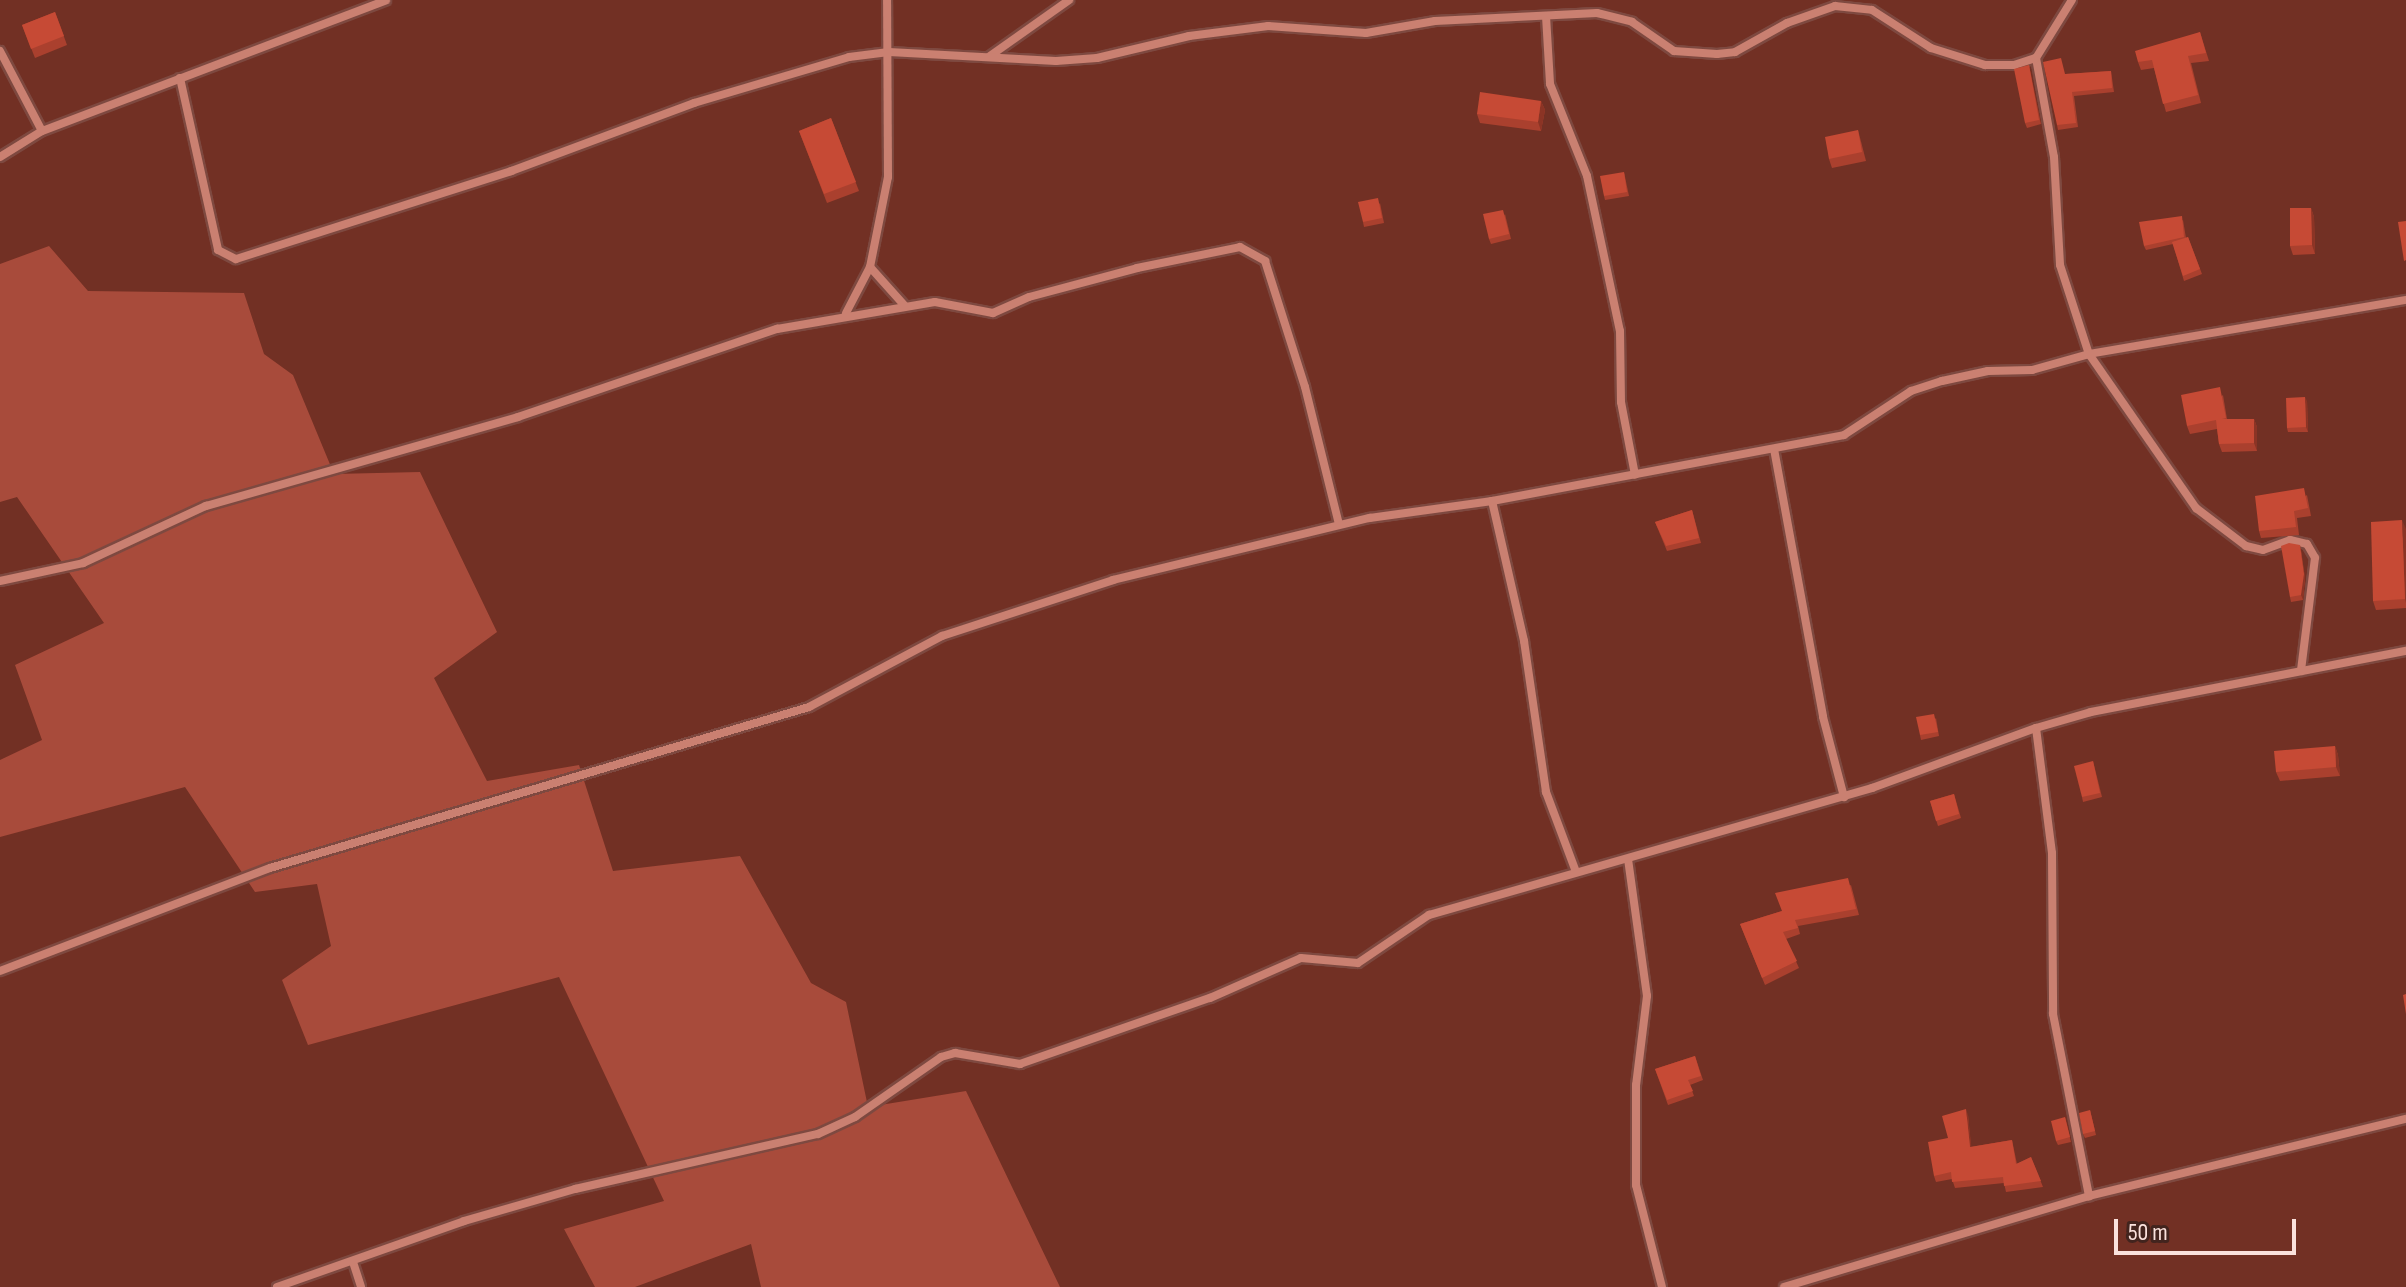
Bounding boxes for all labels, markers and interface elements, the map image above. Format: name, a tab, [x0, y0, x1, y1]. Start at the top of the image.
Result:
scale bar	[2118, 1203, 2300, 1253]
text: 50 m	[2128, 1218, 2168, 1247]

